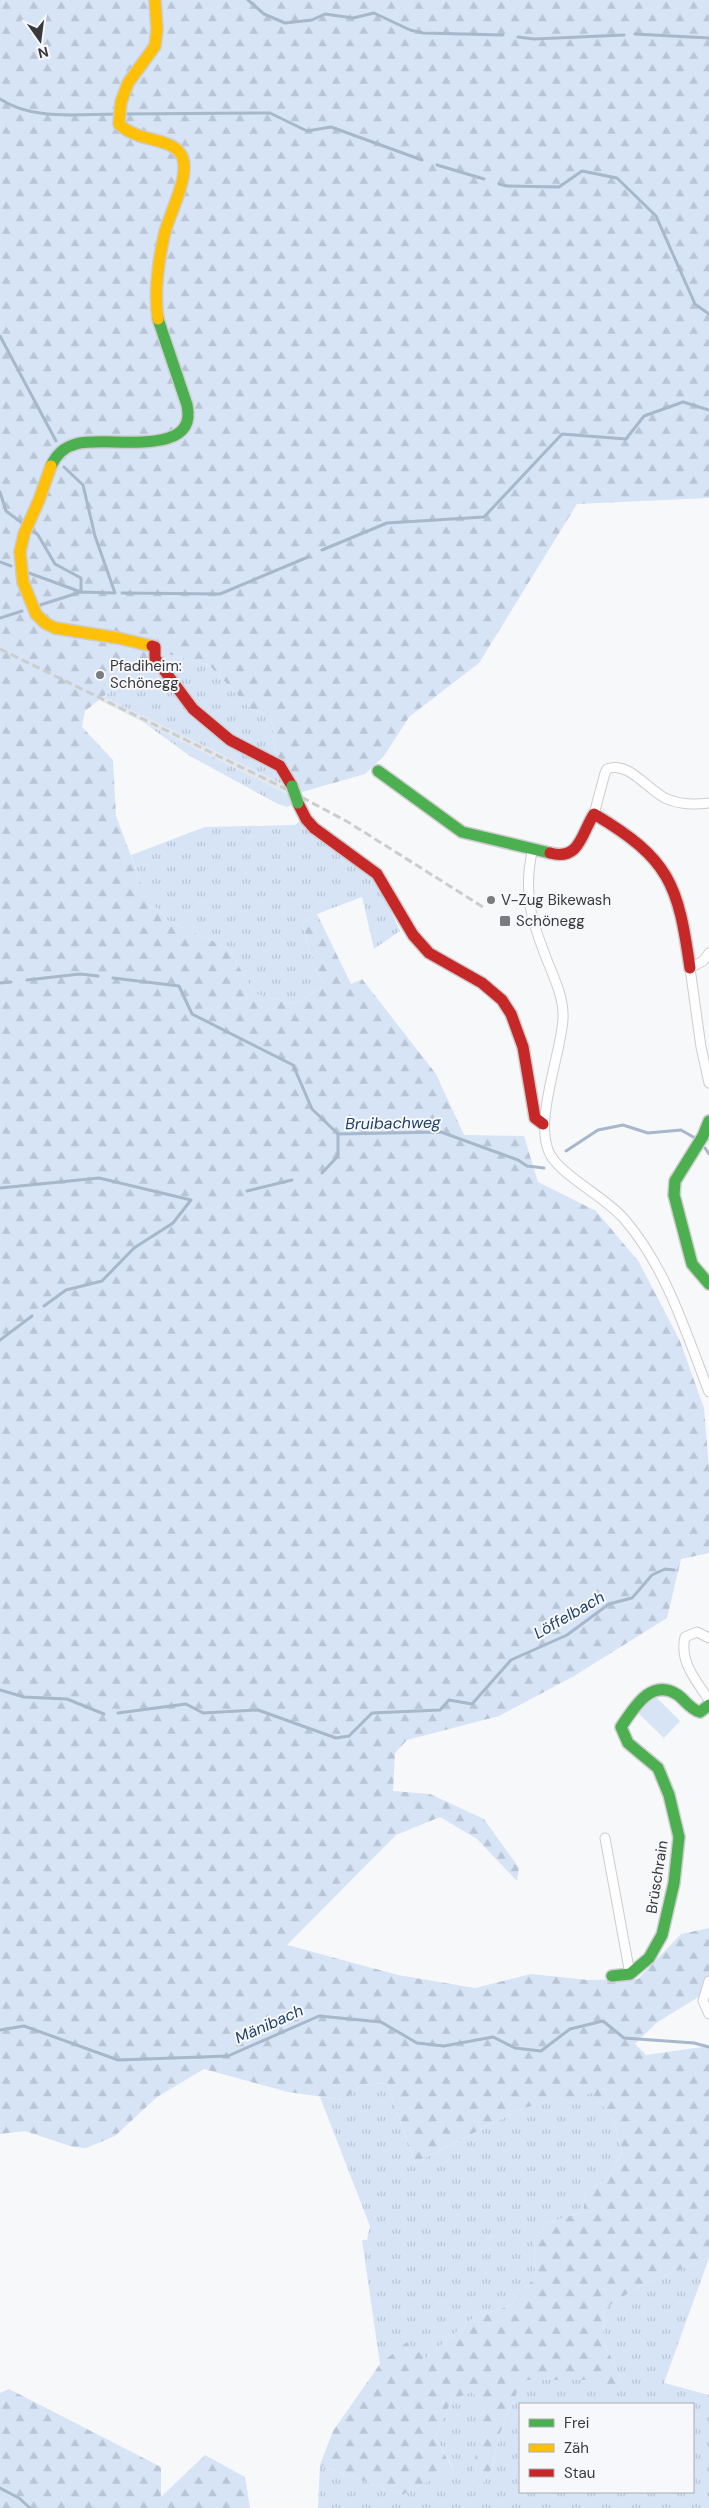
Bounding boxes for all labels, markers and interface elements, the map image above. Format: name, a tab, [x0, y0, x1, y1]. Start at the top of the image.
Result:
north arrow	[15, 15, 65, 65]
text: N	[36, 43, 50, 63]
place label: Pfadiheim: Schönegg	[110, 656, 182, 693]
marker: Pfadiheim: Schönegg	[94, 669, 106, 681]
place label: V-Zug Bikewash	[501, 890, 611, 910]
marker: V-Zug Bikewash	[485, 894, 497, 906]
place label: Schönegg	[516, 911, 585, 931]
marker: Schönegg	[498, 914, 512, 928]
water label: Bruibachweg	[345, 1112, 442, 1134]
water label: Löffelbach	[530, 1586, 608, 1644]
street label: Brüschrain	[641, 1839, 673, 1915]
water label: Mänibach	[232, 2000, 306, 2048]
legend	[519, 2403, 694, 2493]
text: Frei	[564, 2413, 589, 2433]
text: Zäh	[564, 2438, 589, 2458]
text: Stau	[564, 2463, 595, 2483]

